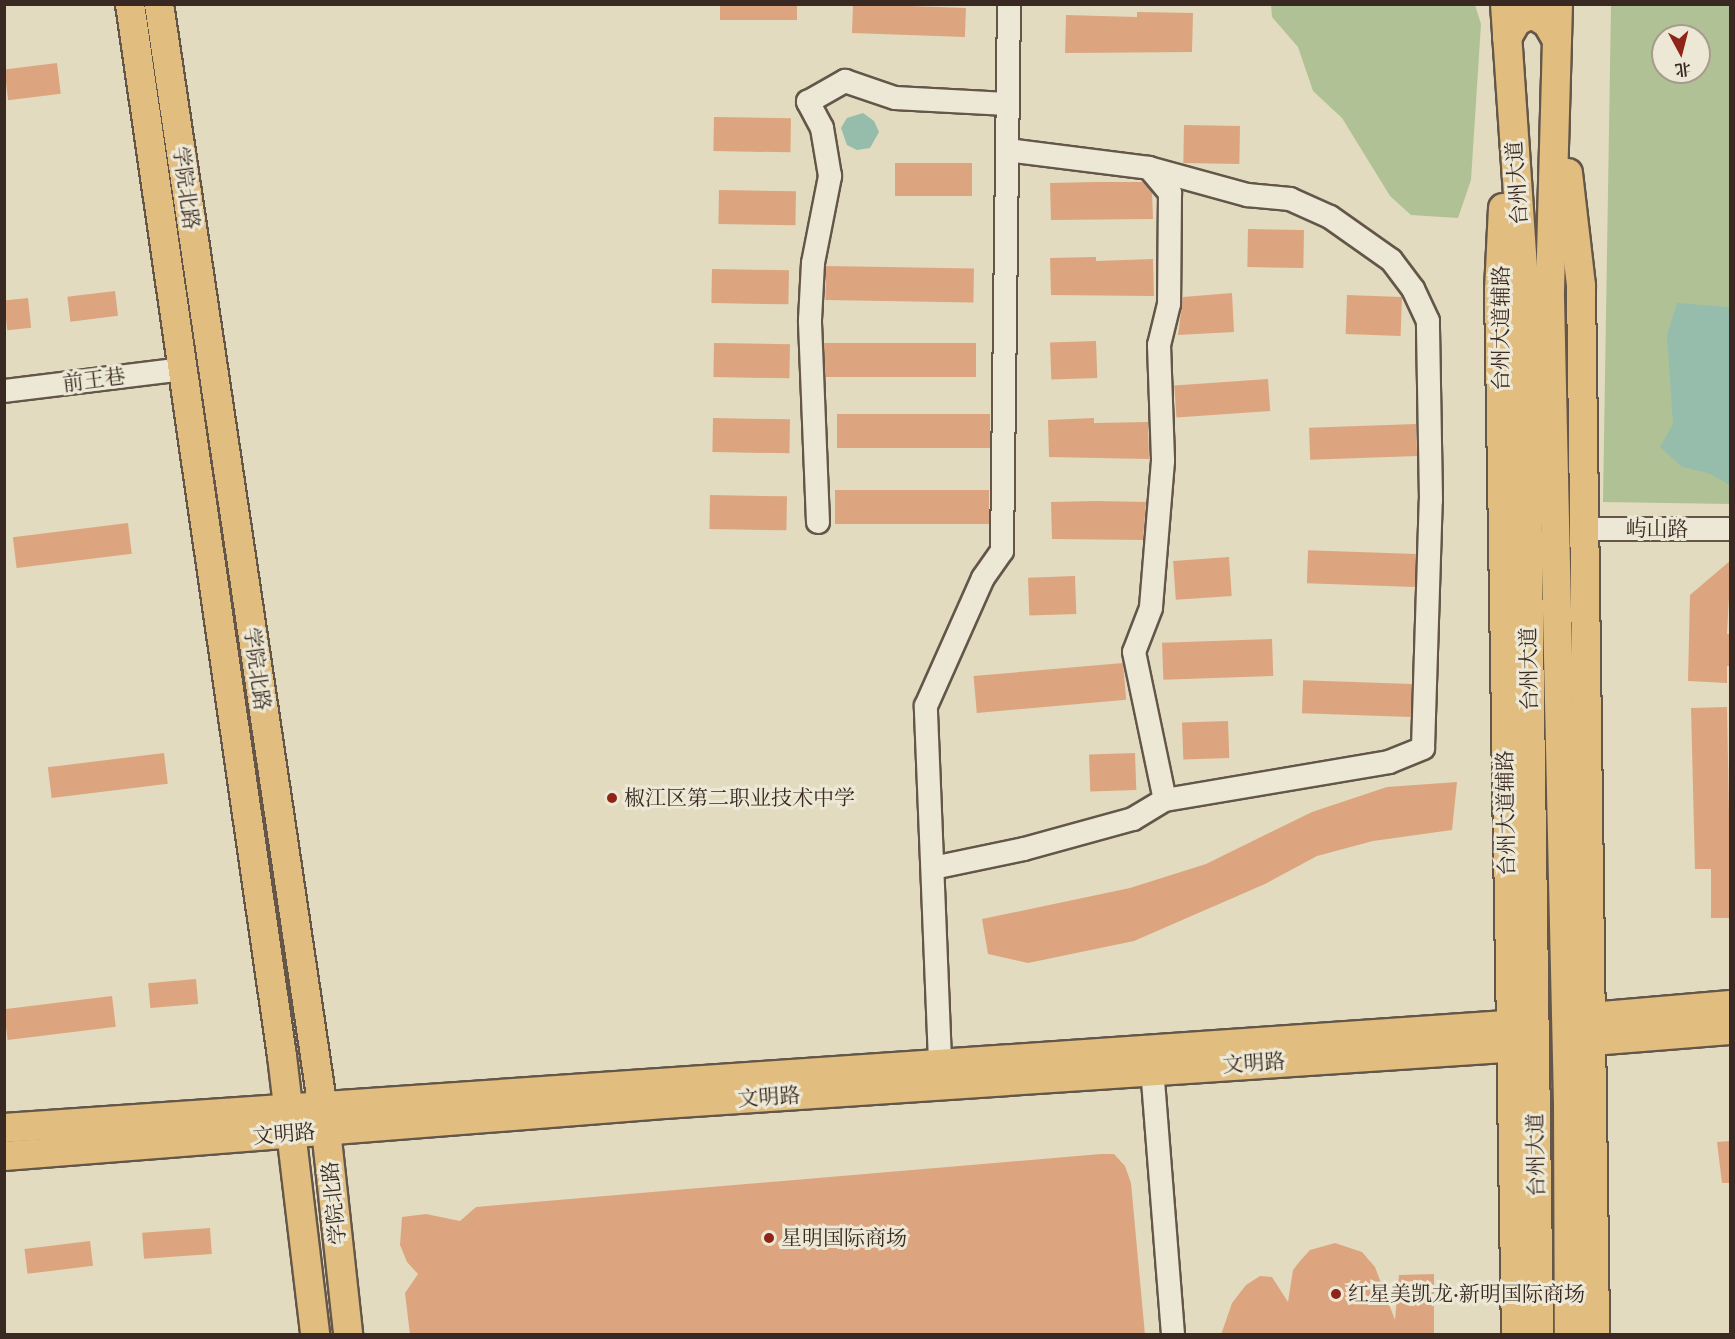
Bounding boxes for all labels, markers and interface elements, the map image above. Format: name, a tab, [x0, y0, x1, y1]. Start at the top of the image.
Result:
north arrow	[1651, 24, 1711, 84]
text: 北	[1674, 59, 1692, 81]
street label: 台州大道	[1502, 140, 1532, 226]
street label: 学院北路	[168, 145, 204, 231]
street label: 台州大道辅路	[1488, 265, 1514, 391]
street label: 前王巷	[61, 364, 127, 396]
street label: 屿山路	[1626, 516, 1688, 542]
street label: 学院北路	[239, 626, 275, 712]
street label: 台州大道	[1516, 627, 1542, 711]
street label: 台州大道辅路	[1492, 750, 1520, 876]
place label: 椒江区第二职业技术中学	[624, 785, 855, 811]
marker: 椒江区第二职业技术中学	[605, 791, 619, 805]
street label: 文明路	[1222, 1048, 1286, 1078]
street label: 文明路	[737, 1082, 801, 1112]
street label: 台州大道	[1523, 1113, 1549, 1197]
street label: 文明路	[252, 1119, 316, 1149]
street label: 学院北路	[317, 1160, 351, 1246]
place label: 星明国际商场	[781, 1225, 907, 1251]
marker: 星明国际商场	[762, 1231, 776, 1245]
place label: 红星美凯龙·新明国际商场	[1348, 1281, 1585, 1307]
marker: 红星美凯龙·新明国际商场	[1329, 1287, 1343, 1301]

